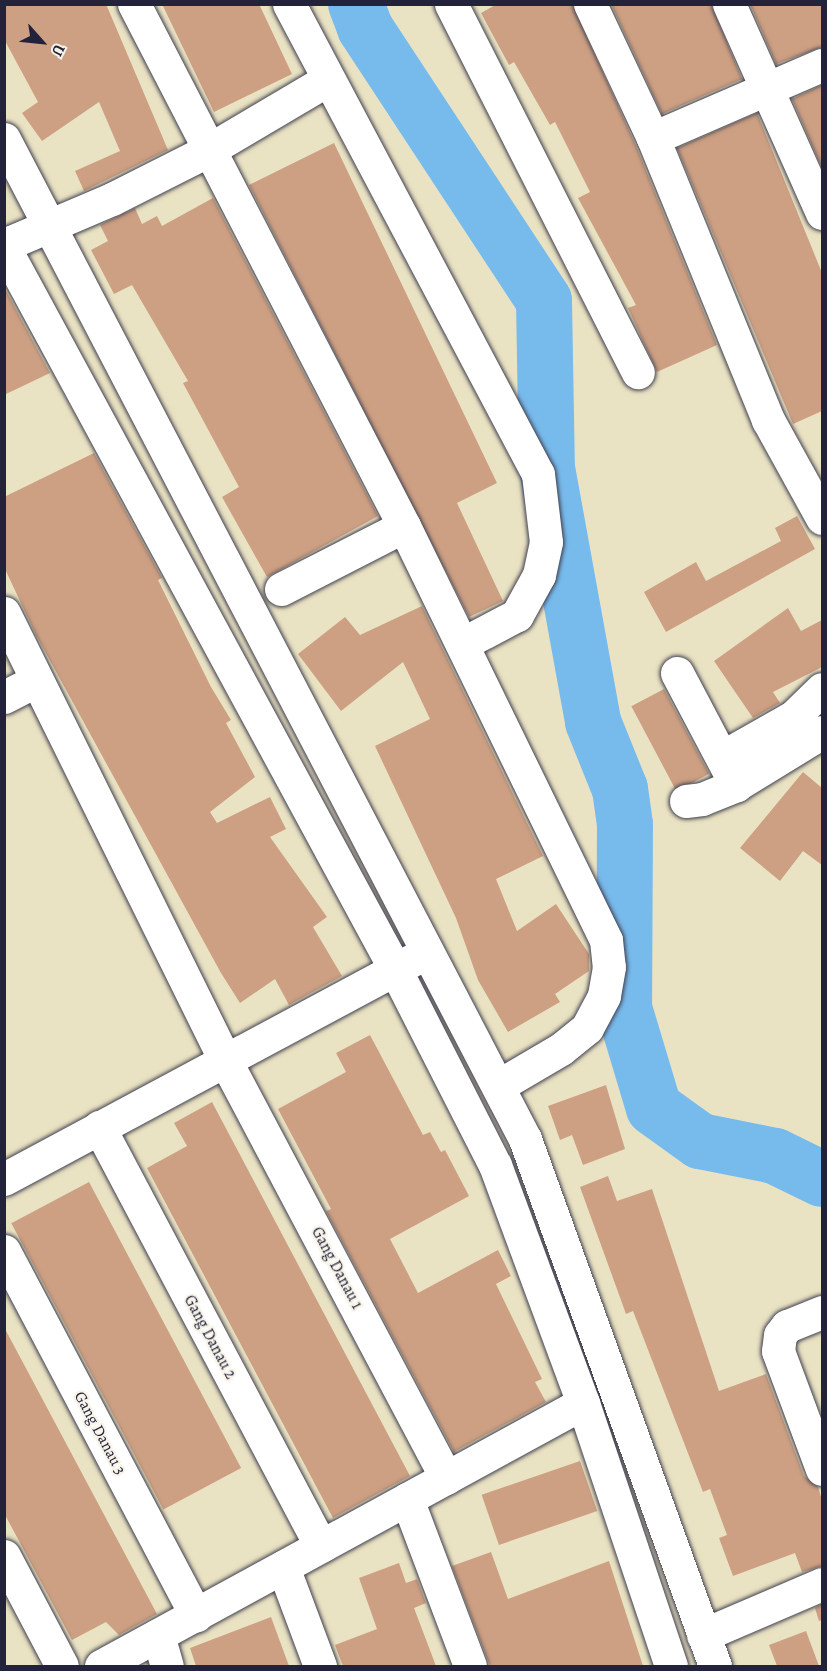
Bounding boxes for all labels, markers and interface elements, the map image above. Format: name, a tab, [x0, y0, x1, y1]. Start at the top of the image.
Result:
north arrow	[12, 12, 72, 72]
text: U	[46, 40, 70, 60]
street label: Gang Danau 1	[307, 1224, 367, 1312]
street label: Gang Danau 2	[180, 1292, 240, 1382]
street label: Gang Danau 3	[70, 1388, 130, 1478]

